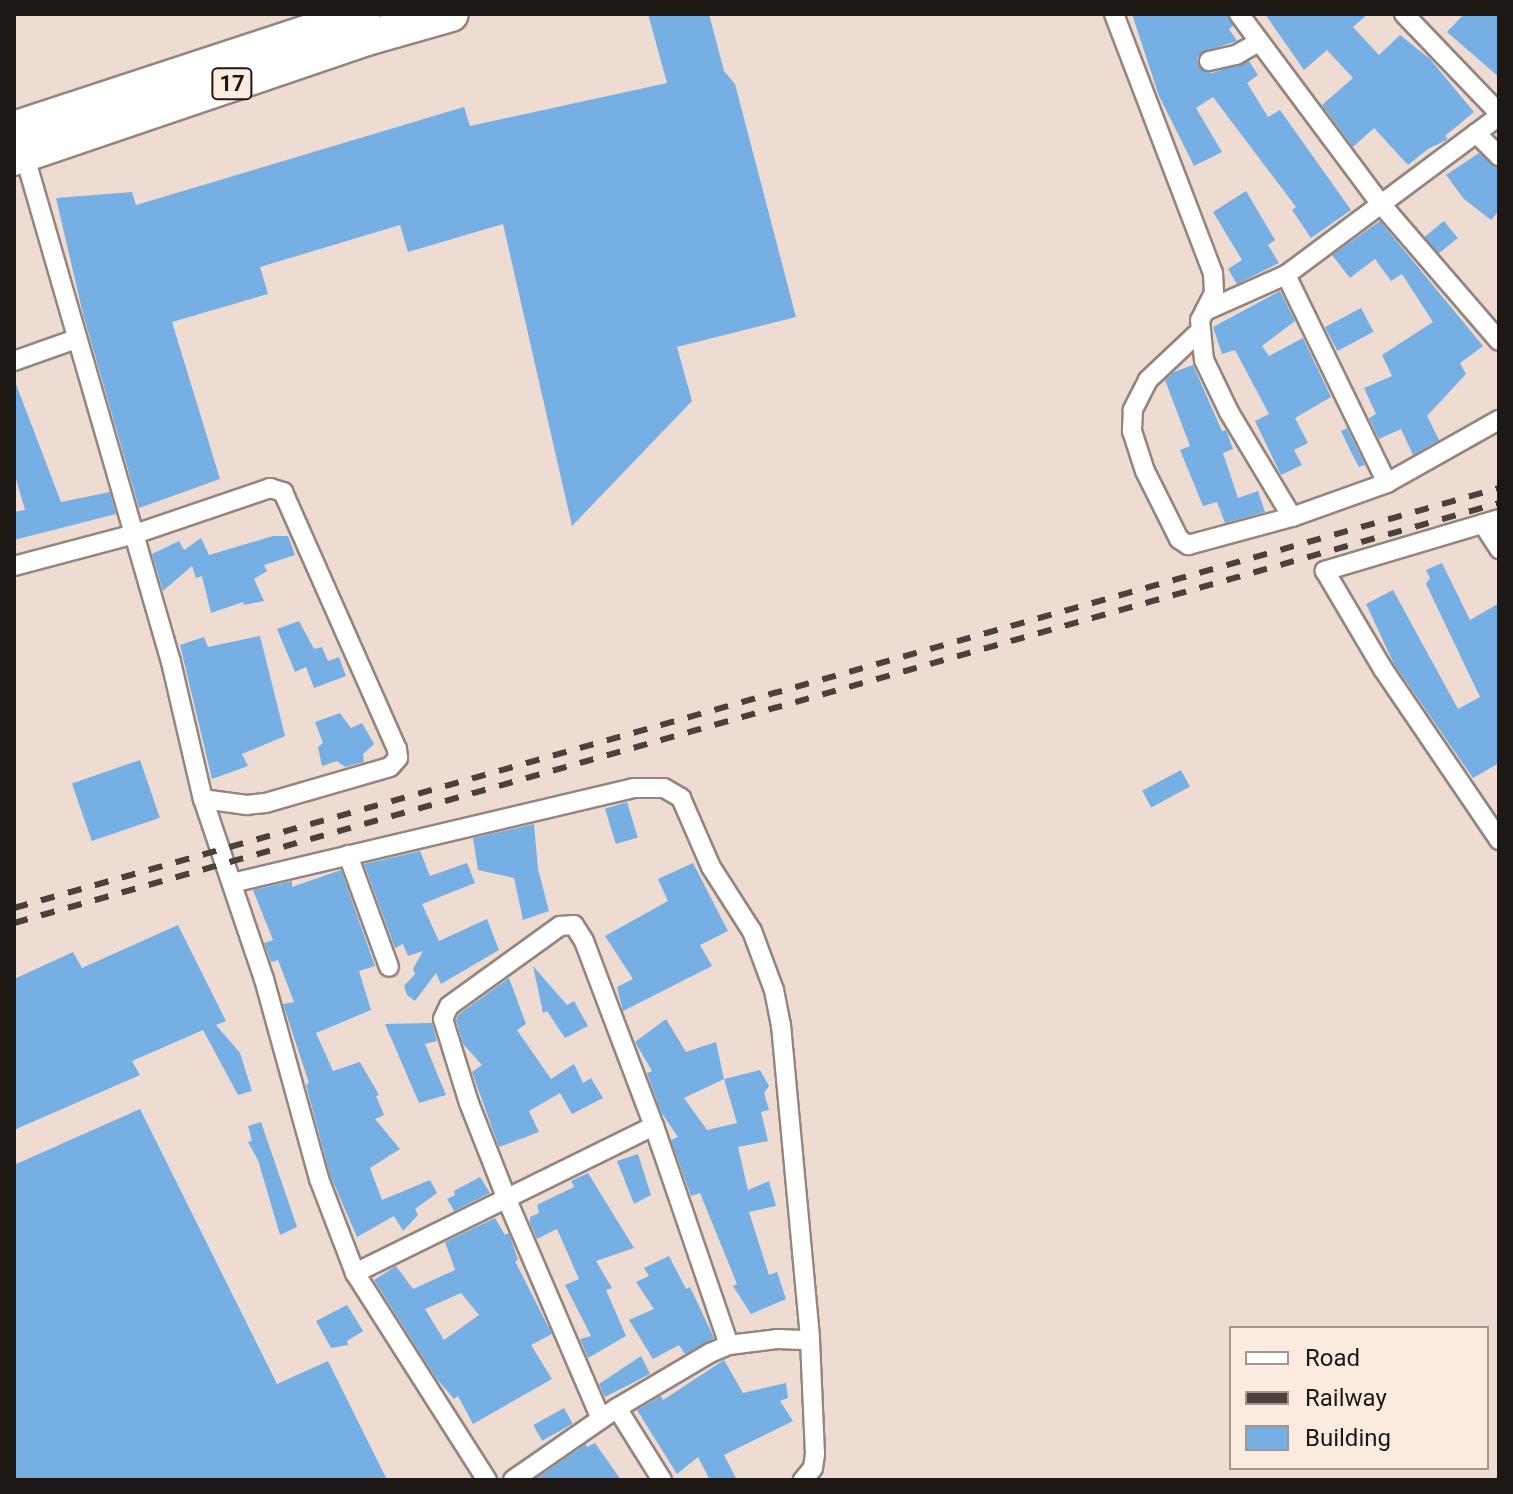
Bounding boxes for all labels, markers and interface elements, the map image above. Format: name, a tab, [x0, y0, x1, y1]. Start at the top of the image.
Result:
road number: 17	[210, 66, 254, 102]
legend	[1229, 1326, 1489, 1470]
text: Road	[1305, 1344, 1360, 1372]
text: Railway	[1305, 1384, 1387, 1412]
text: Building	[1305, 1424, 1391, 1452]

